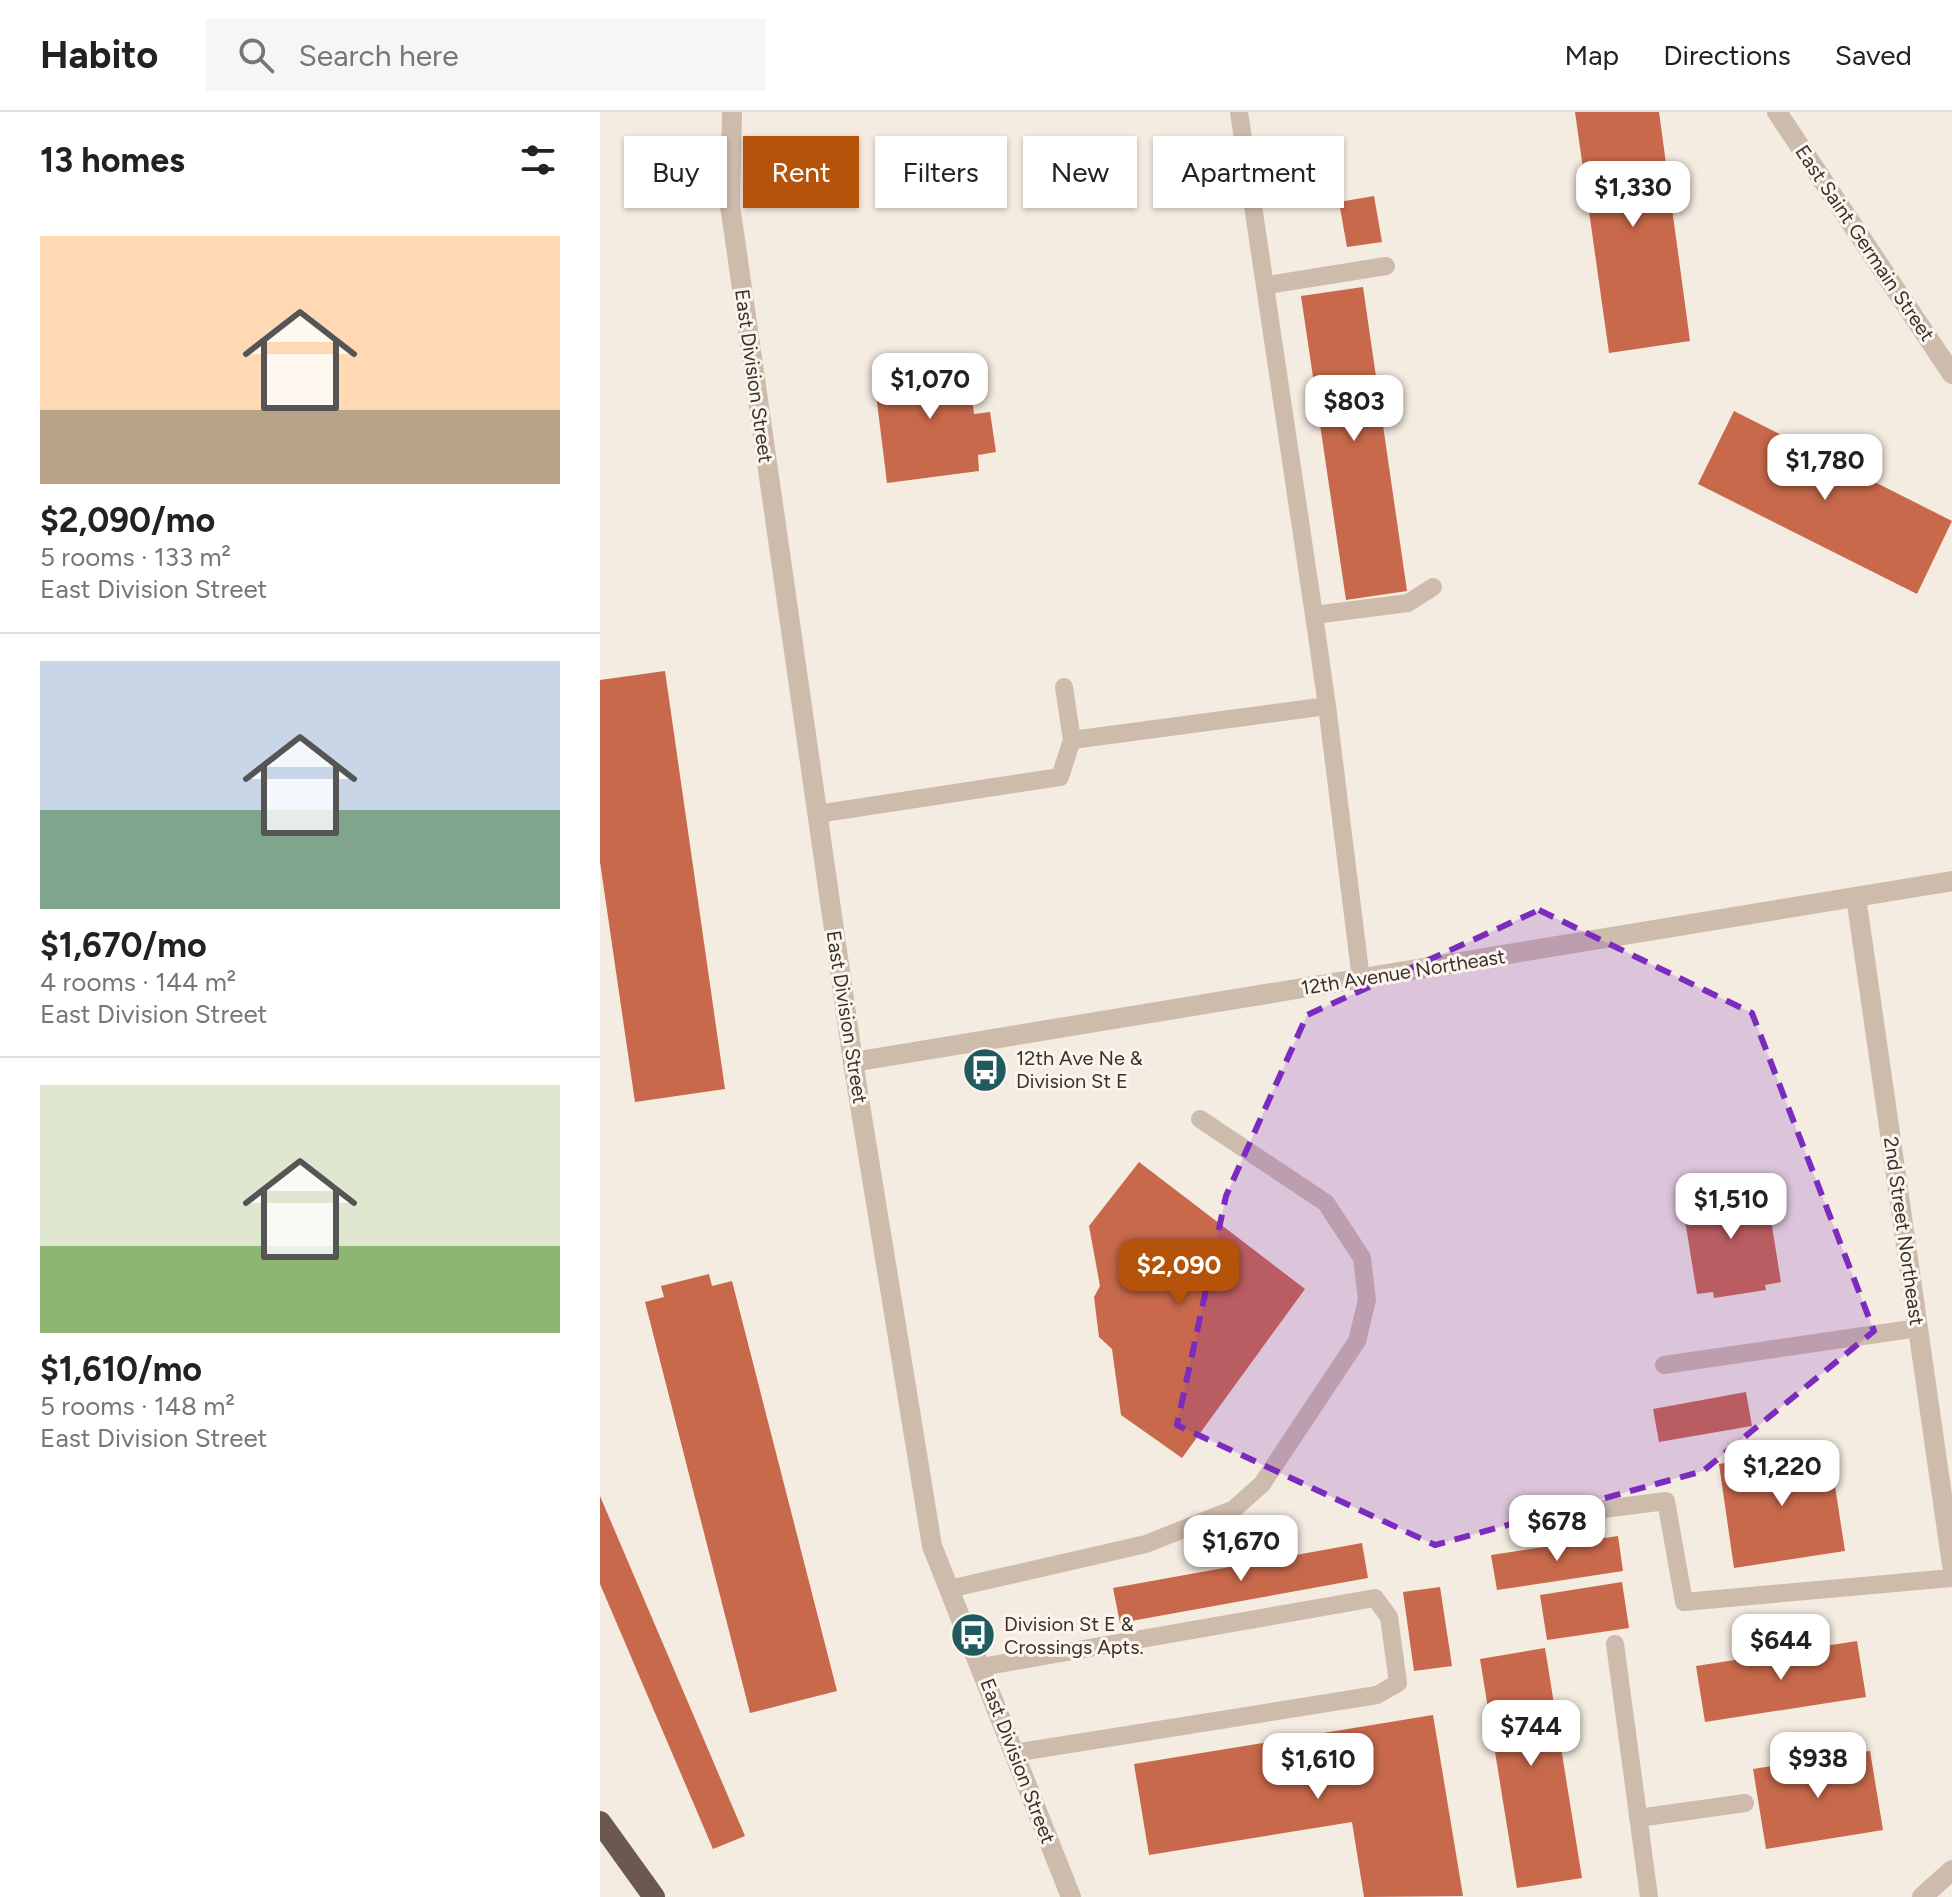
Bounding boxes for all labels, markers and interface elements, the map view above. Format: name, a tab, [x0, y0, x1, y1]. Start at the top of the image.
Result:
search box	[206, 19, 766, 91]
text: Habito	[40, 32, 158, 78]
icon: search	[234, 33, 278, 77]
text: Search here	[298, 37, 459, 74]
text: Map	[1565, 38, 1619, 72]
text: Directions	[1663, 38, 1791, 72]
text: Saved	[1835, 38, 1912, 72]
chip: Buy	[624, 136, 727, 208]
chip: Rent	[743, 136, 859, 208]
chip: Filters	[875, 136, 1007, 208]
chip: New	[1023, 136, 1137, 208]
chip: Apartment	[1153, 136, 1344, 208]
icon: filters	[516, 138, 560, 182]
text: 13 homes	[40, 140, 185, 181]
street label: East Saint Germain Street	[1790, 140, 1940, 346]
pin: $1,330	[1568, 161, 1698, 229]
text: $1,330	[1594, 171, 1672, 203]
icon: home	[228, 288, 372, 432]
street label: East Division Street	[730, 288, 778, 464]
pin: $1,070	[865, 353, 995, 421]
text: $1,070	[890, 363, 970, 395]
pin: $803	[1307, 375, 1401, 443]
text: $803	[1323, 385, 1385, 417]
pin: $1,780	[1760, 434, 1890, 502]
text: $1,780	[1785, 444, 1865, 476]
text: $2,090/mo	[40, 500, 215, 541]
text: 5 rooms · 133 m²	[40, 541, 231, 573]
text: East Division Street	[40, 573, 267, 605]
icon: home	[228, 713, 372, 857]
text: $1,670/mo	[40, 925, 207, 966]
street label: East Division Street	[821, 929, 873, 1105]
street label: 12th Avenue Northeast	[1299, 944, 1507, 1000]
text: 4 rooms · 144 m²	[40, 966, 236, 998]
text: East Division Street	[40, 998, 267, 1030]
bus stop icon: 12th Ave Ne & Division St E	[961, 1046, 1009, 1094]
place label: 12th Ave Ne & Division St E	[1016, 1046, 1143, 1093]
street label: 2nd Street Northeast	[1879, 1135, 1929, 1327]
icon: home	[228, 1137, 372, 1281]
pin: $1,510	[1666, 1173, 1796, 1241]
text: $1,510	[1694, 1183, 1768, 1215]
pin: $2,090	[1114, 1239, 1244, 1307]
text: $2,090	[1137, 1249, 1221, 1281]
text: $1,610/mo	[40, 1349, 202, 1390]
text: 5 rooms · 148 m²	[40, 1390, 235, 1422]
text: East Division Street	[40, 1422, 267, 1454]
pin: $1,220	[1717, 1440, 1847, 1508]
text: $1,220	[1742, 1450, 1822, 1482]
pin: $678	[1510, 1495, 1604, 1563]
text: $678	[1527, 1505, 1587, 1537]
pin: $1,670	[1176, 1515, 1306, 1583]
text: $1,670	[1202, 1525, 1280, 1557]
bus stop icon: Division St E & Crossings Apts.	[949, 1611, 997, 1659]
place label: Division St E & Crossings Apts.	[1004, 1612, 1144, 1659]
pin: $644	[1734, 1614, 1828, 1682]
text: $644	[1750, 1624, 1812, 1656]
street label: East Division Street	[975, 1675, 1061, 1847]
pin: $744	[1484, 1700, 1578, 1768]
text: $744	[1500, 1710, 1562, 1742]
pin: $938	[1771, 1732, 1865, 1800]
pin: $1,610	[1253, 1733, 1383, 1801]
text: $938	[1788, 1742, 1848, 1774]
text: $1,610	[1281, 1743, 1355, 1775]

